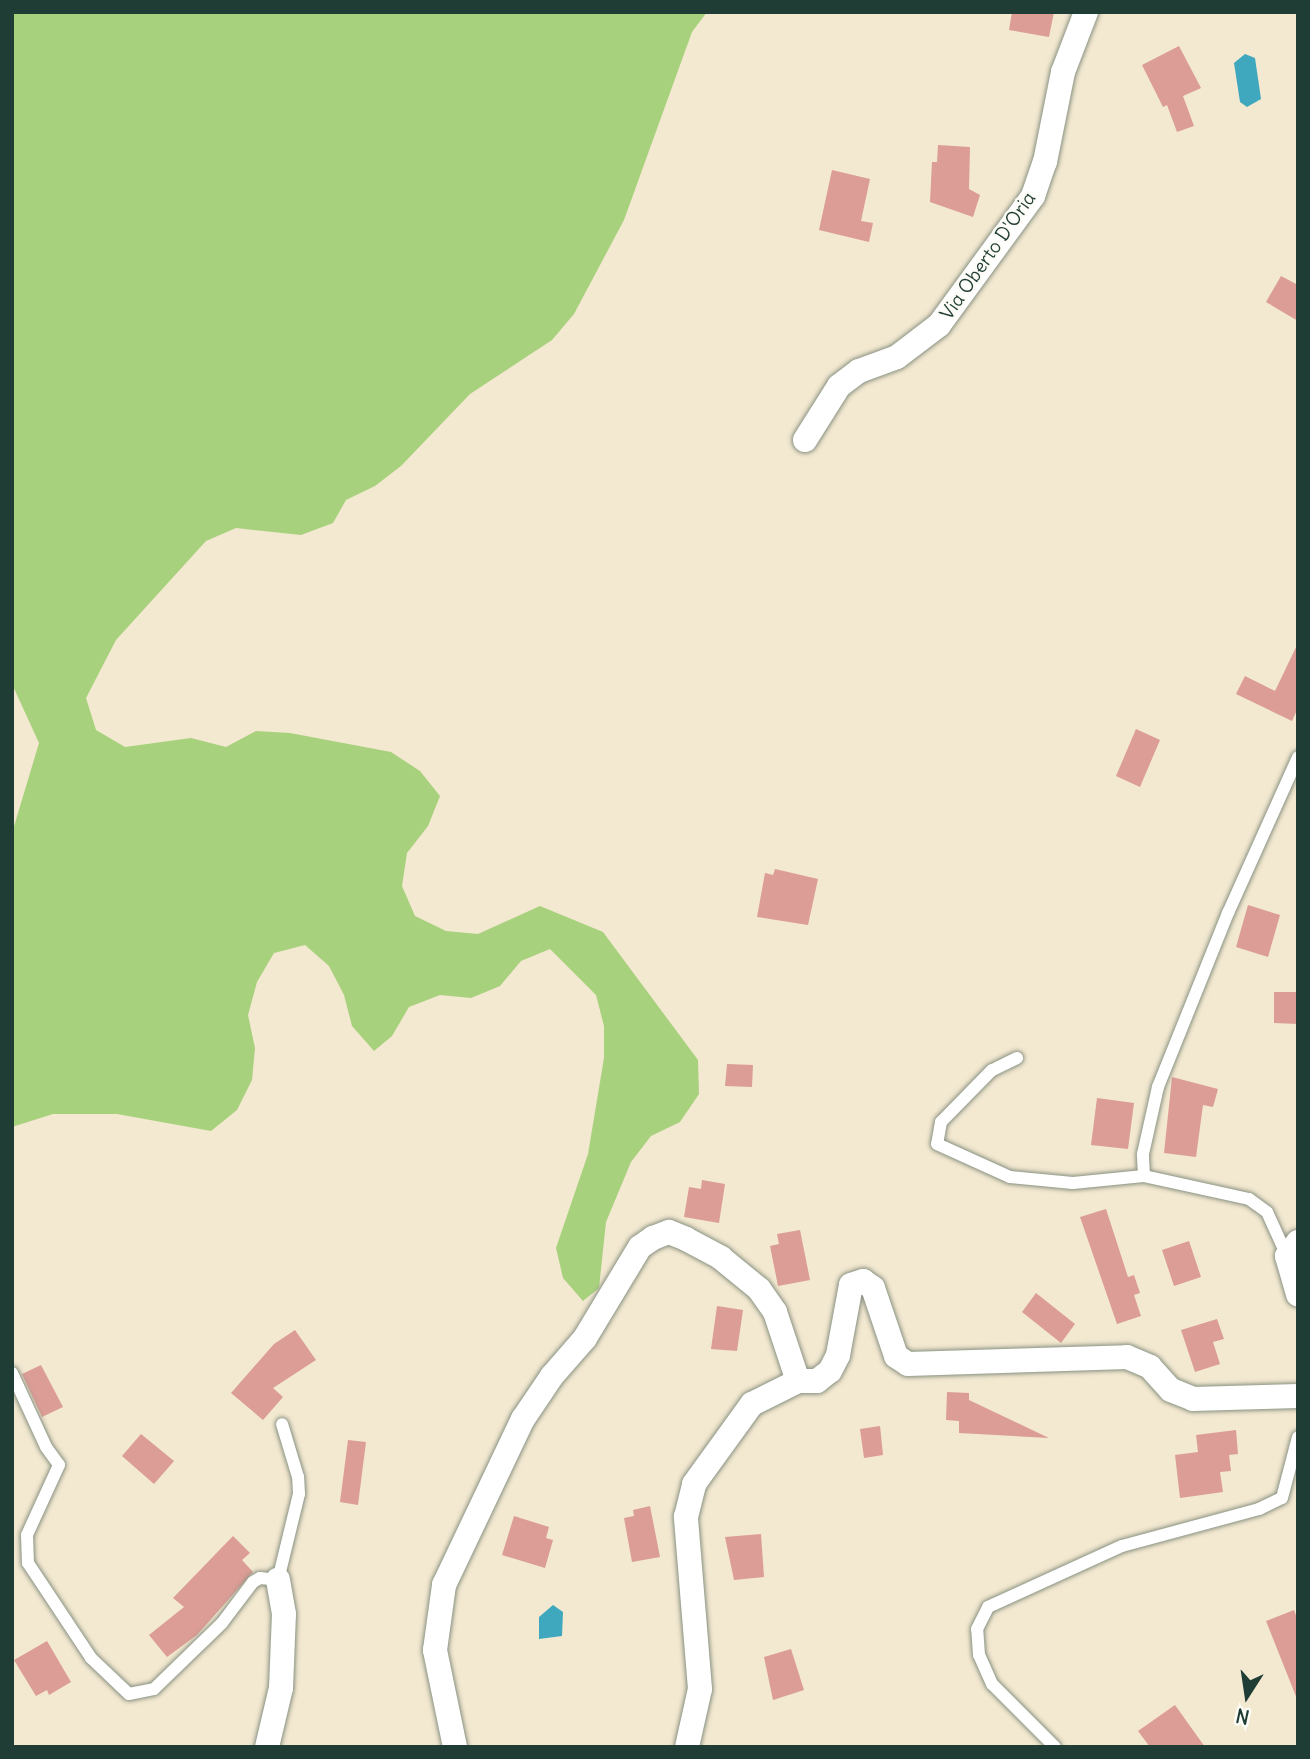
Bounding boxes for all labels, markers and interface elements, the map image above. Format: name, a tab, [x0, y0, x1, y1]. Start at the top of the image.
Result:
street label: Via Oberto D'Oria	[935, 188, 1041, 324]
north arrow	[1212, 1661, 1282, 1731]
text: N	[1234, 1703, 1252, 1730]

